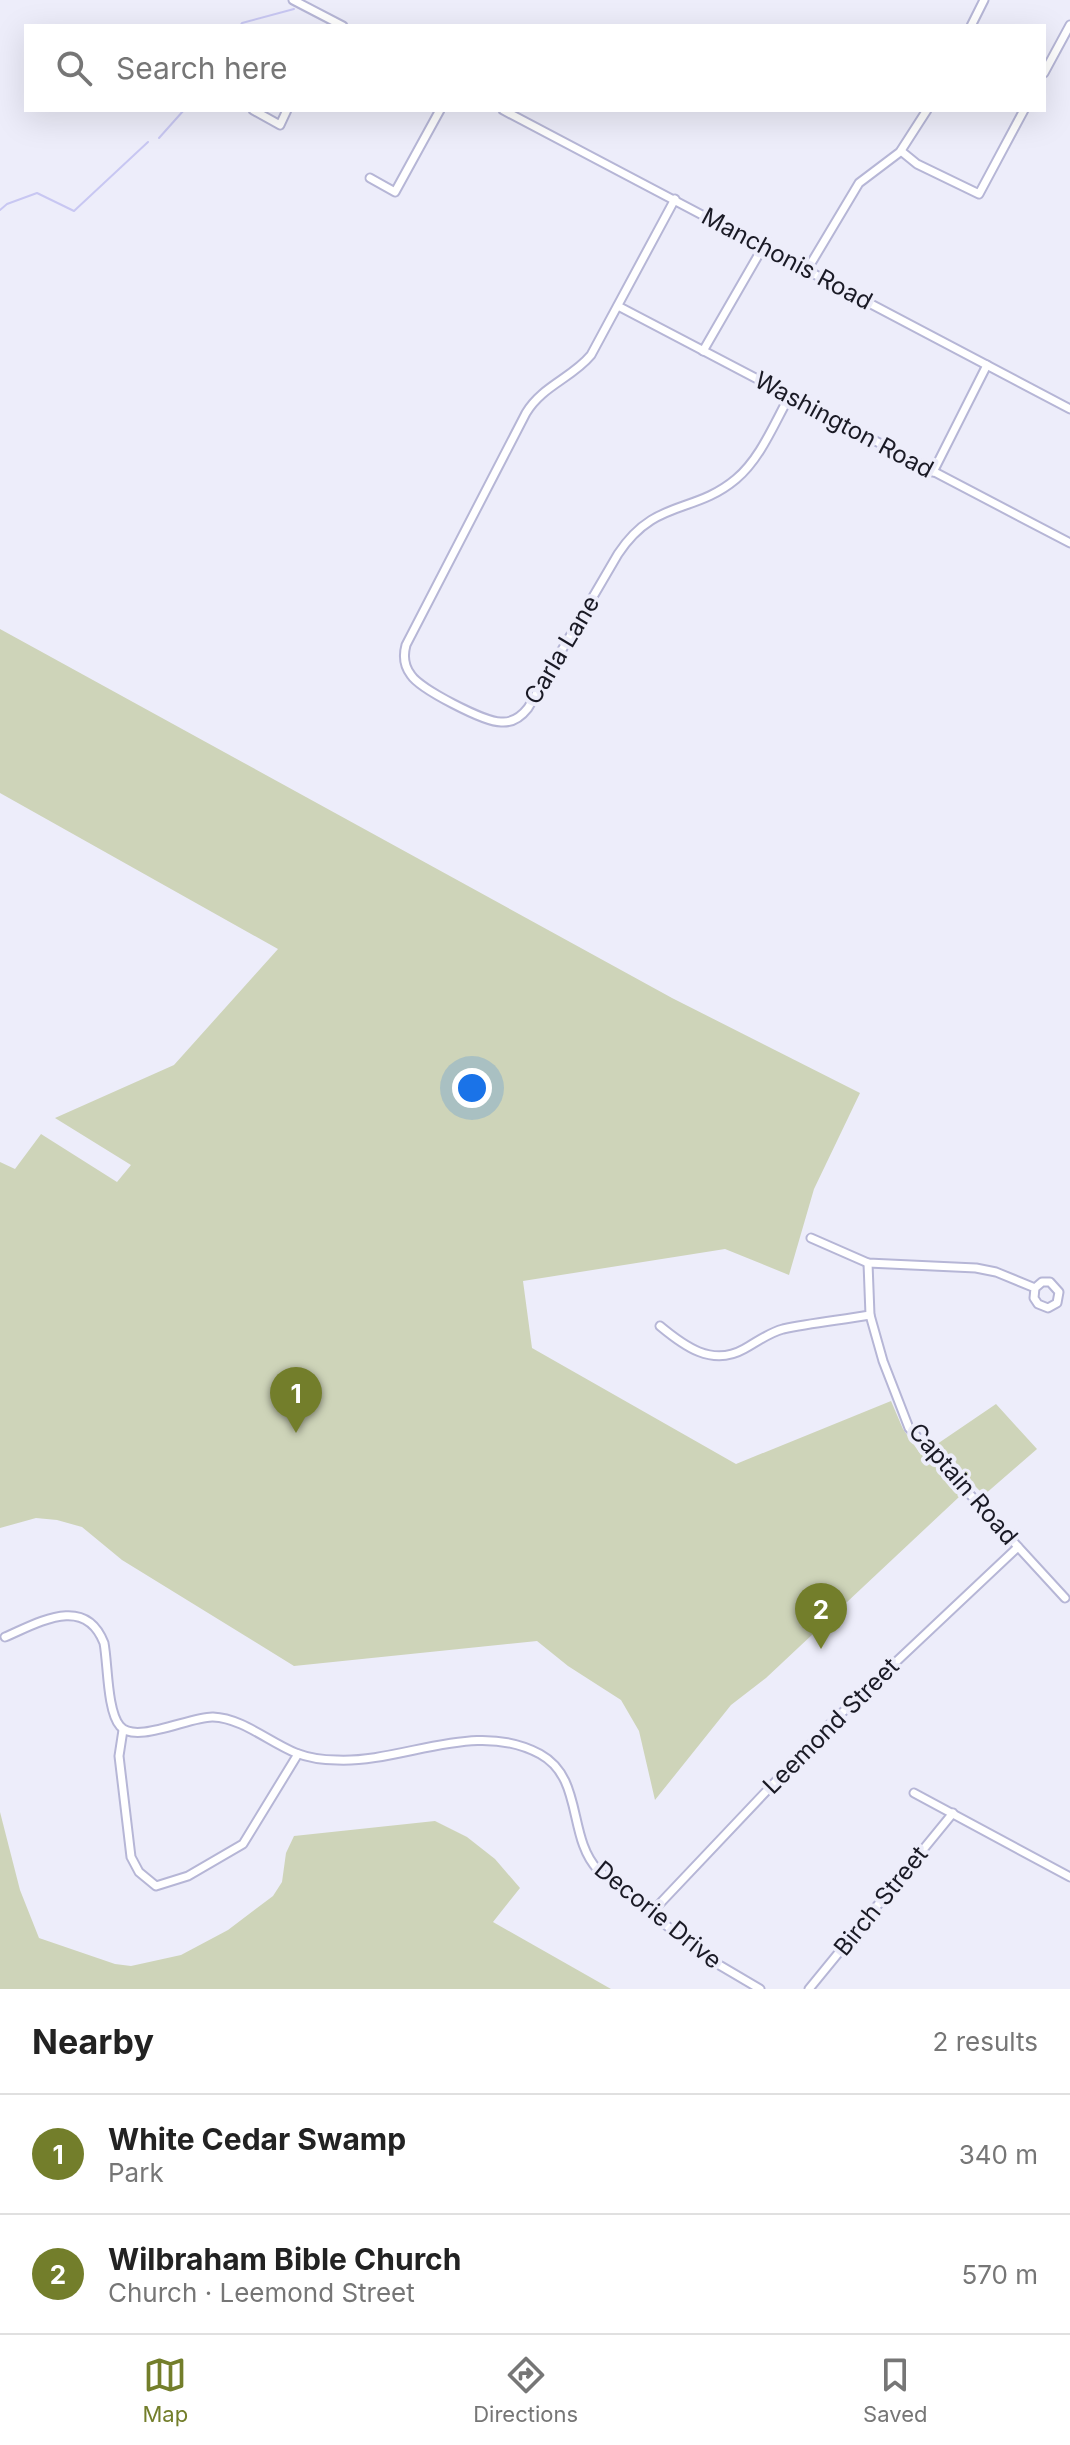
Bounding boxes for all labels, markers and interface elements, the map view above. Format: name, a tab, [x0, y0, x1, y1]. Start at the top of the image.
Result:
search box	[24, 24, 1046, 112]
icon: search	[52, 46, 96, 90]
text: Search here	[116, 50, 288, 86]
street label: Manchonis Road	[697, 201, 877, 316]
street label: Washington Road	[750, 365, 939, 484]
street label: Carla Lane	[518, 590, 605, 709]
your location	[452, 1068, 492, 1108]
pin: 1	[270, 1367, 322, 1433]
street label: Captain Road	[903, 1417, 1024, 1550]
pin: 2	[795, 1583, 847, 1649]
street label: Leemond Street	[757, 1652, 905, 1800]
street label: Birch Street	[828, 1840, 934, 1961]
street label: Decorie Drive	[589, 1855, 728, 1975]
text: Nearby	[32, 2021, 154, 2062]
text: 2 results	[933, 2026, 1038, 2057]
text: White Cedar Swamp	[108, 2121, 406, 2157]
text: 1	[52, 2139, 64, 2170]
text: 340 m	[959, 2139, 1038, 2170]
text: Park	[108, 2157, 164, 2188]
text: Wilbraham Bible Church	[108, 2241, 461, 2277]
text: 2	[50, 2259, 66, 2290]
text: 570 m	[961, 2259, 1038, 2290]
text: Church · Leemond Street	[108, 2277, 415, 2308]
tab: Map	[143, 2353, 188, 2427]
tab: Directions	[473, 2353, 578, 2427]
tab: Saved	[863, 2353, 927, 2427]

